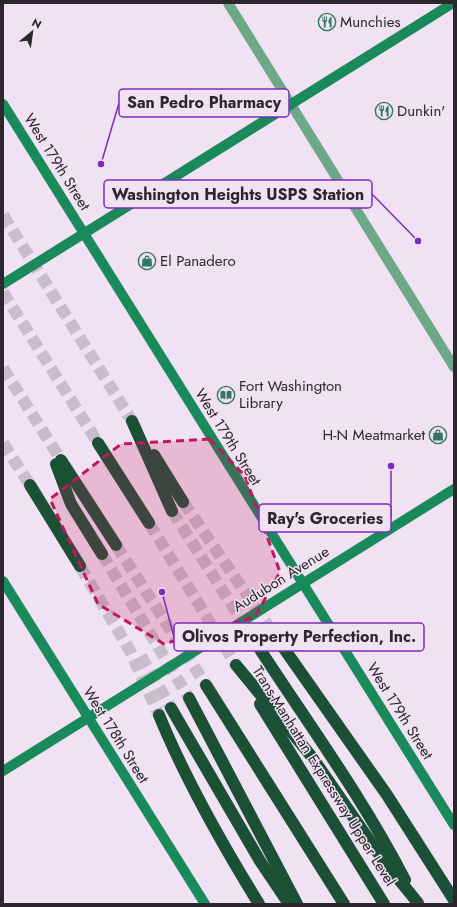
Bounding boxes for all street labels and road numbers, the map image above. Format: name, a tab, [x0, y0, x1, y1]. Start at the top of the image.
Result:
street label: West 179th Street	[18, 109, 96, 215]
street label: West 179th Street	[189, 384, 267, 490]
street label: Audubon Avenue	[229, 540, 334, 617]
street label: West 179th Street	[361, 658, 439, 764]
street label: Trans-Manhattan Expressway Upper Level	[247, 662, 401, 890]
street label: West 178th Street	[77, 682, 155, 788]

